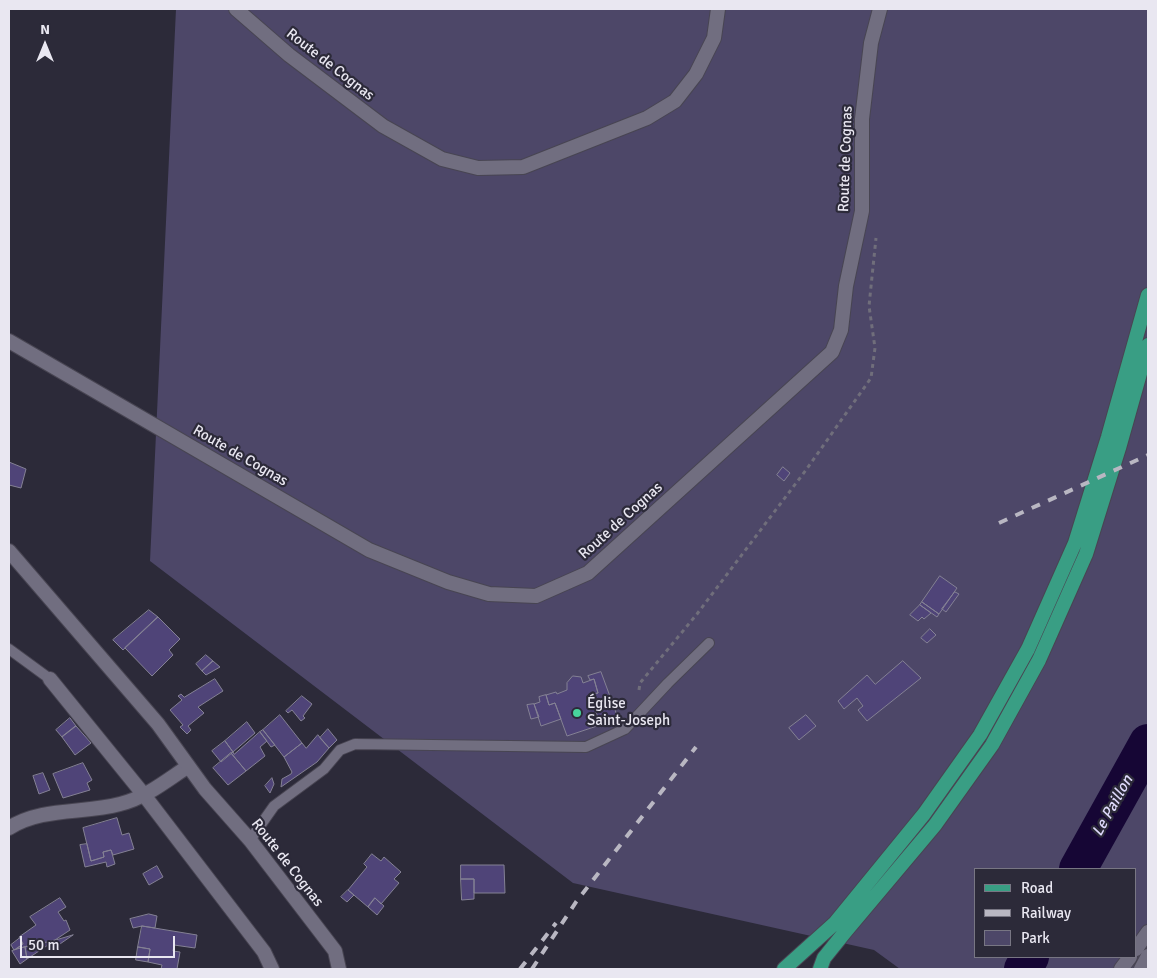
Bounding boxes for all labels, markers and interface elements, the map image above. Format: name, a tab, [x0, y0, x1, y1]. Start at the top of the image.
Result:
north arrow	[20, 20, 70, 70]
text: N	[40, 21, 50, 38]
street label: Route de Cognas	[282, 25, 378, 105]
street label: Route de Cognas	[835, 105, 857, 213]
street label: Route de Cognas	[189, 422, 291, 490]
street label: Route de Cognas	[575, 479, 667, 563]
place label: Église Saint-Joseph	[587, 695, 670, 730]
marker: Église Saint-Joseph	[571, 707, 583, 719]
water label: Le Paillon	[1088, 772, 1138, 840]
street label: Route de Cognas	[247, 815, 327, 911]
legend	[974, 868, 1137, 958]
text: Road	[1021, 879, 1053, 897]
text: Railway	[1021, 904, 1071, 922]
scale bar	[22, 926, 178, 958]
text: Park	[1021, 929, 1050, 947]
text: 50 m	[28, 936, 59, 954]

